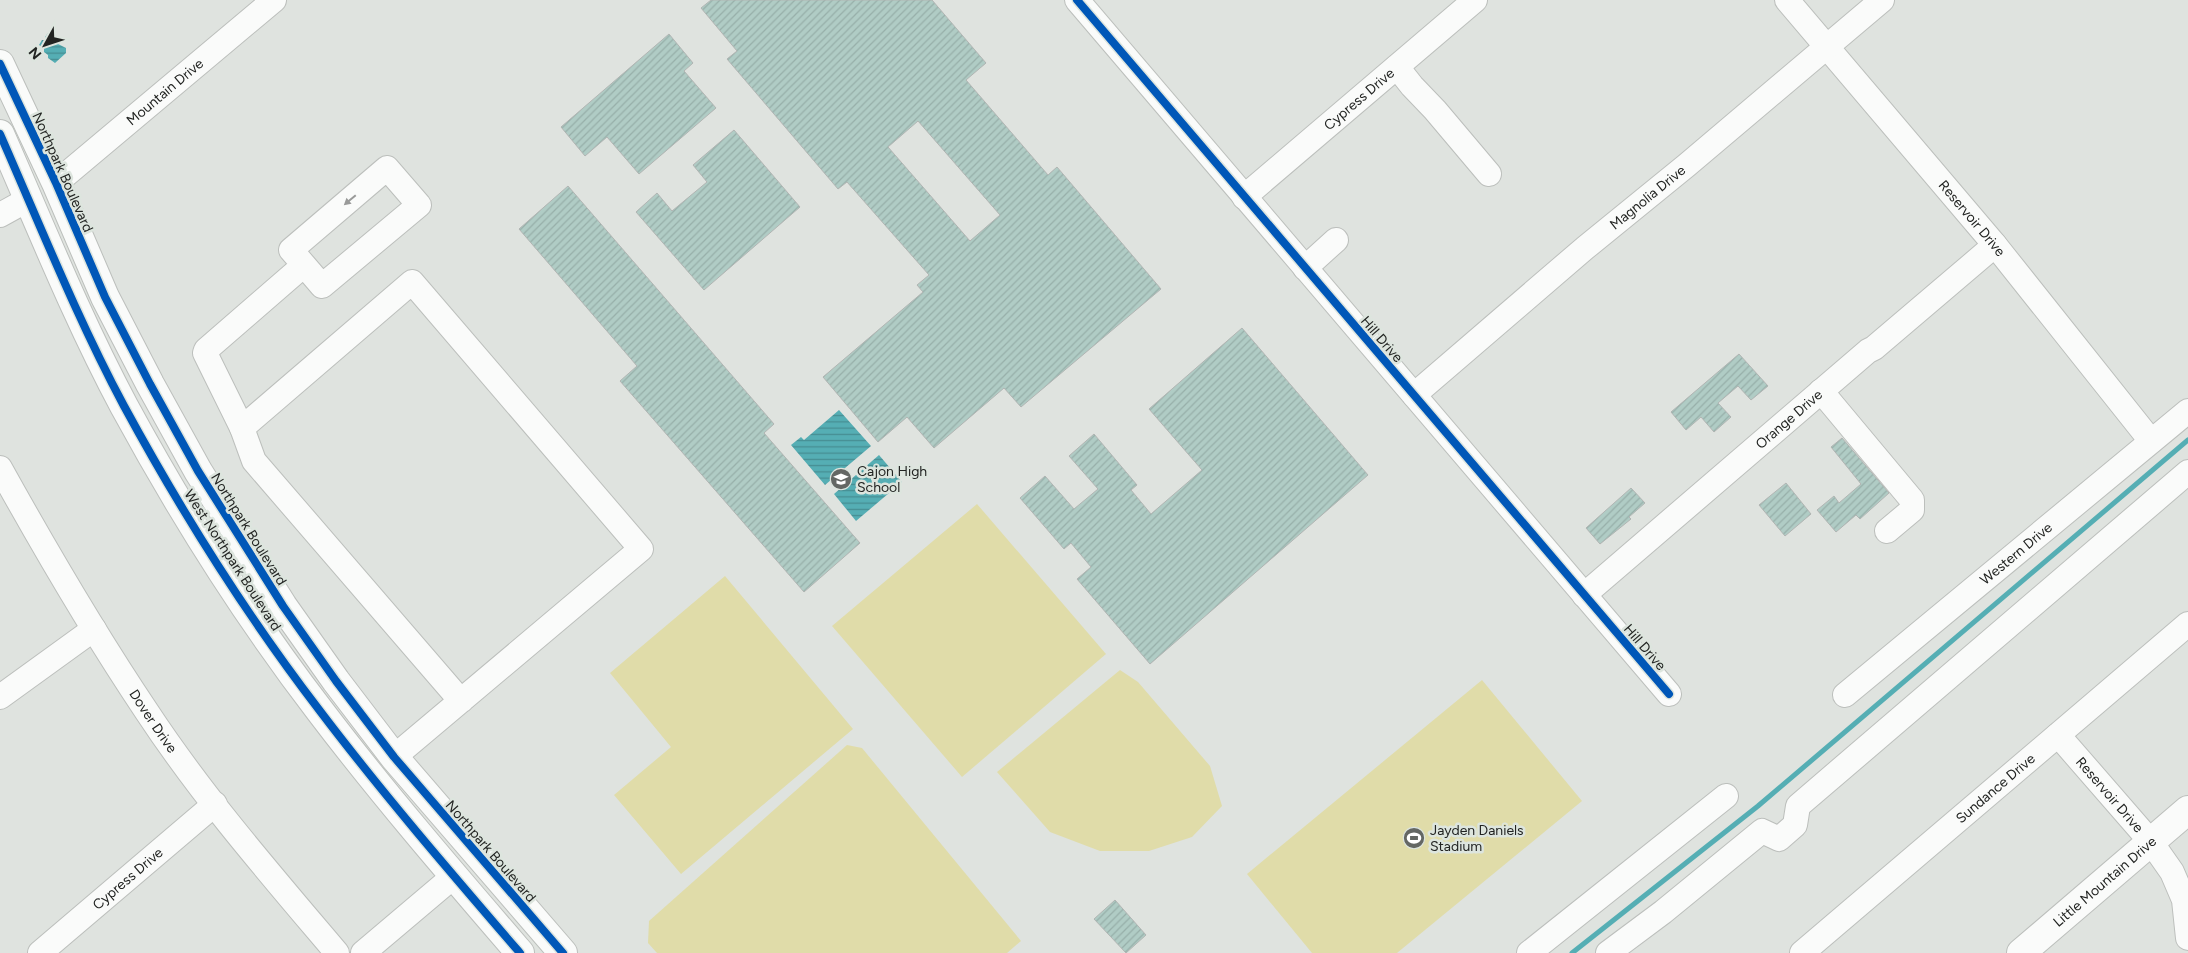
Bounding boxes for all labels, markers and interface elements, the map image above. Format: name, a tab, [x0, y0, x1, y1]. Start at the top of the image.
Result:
north arrow	[20, 20, 70, 70]
text: N	[25, 43, 45, 63]
street label: Mountain Drive	[123, 55, 207, 129]
street label: Cypress Drive	[1321, 64, 1398, 134]
street label: Northpark Boulevard	[28, 110, 97, 235]
street label: Magnolia Drive	[1607, 162, 1689, 233]
street label: Reservoir Drive	[1935, 177, 2009, 260]
one-way arrow	[344, 194, 357, 205]
street label: Hill Drive	[1357, 313, 1407, 366]
street label: Orange Drive	[1752, 386, 1826, 453]
place label: Cajon High School	[857, 463, 927, 496]
school or university icon: Cajon High School	[829, 467, 853, 491]
street label: Northpark Boulevard	[207, 470, 290, 589]
street label: West Northpark Boulevard	[180, 486, 285, 634]
street label: Western Drive	[1977, 519, 2056, 589]
street label: Hill Drive	[1620, 621, 1670, 674]
street label: Dover Drive	[125, 686, 181, 757]
street label: Sundance Drive	[1953, 750, 2039, 827]
street label: Reservoir Drive	[2072, 754, 2147, 836]
street label: Northpark Boulevard	[442, 797, 539, 906]
place label: Jayden Daniels Stadium	[1430, 822, 1524, 855]
sports icon: Jayden Daniels Stadium	[1402, 826, 1426, 850]
street label: Little Mountain Drive	[2050, 833, 2160, 931]
street label: Cypress Drive	[89, 844, 167, 914]

